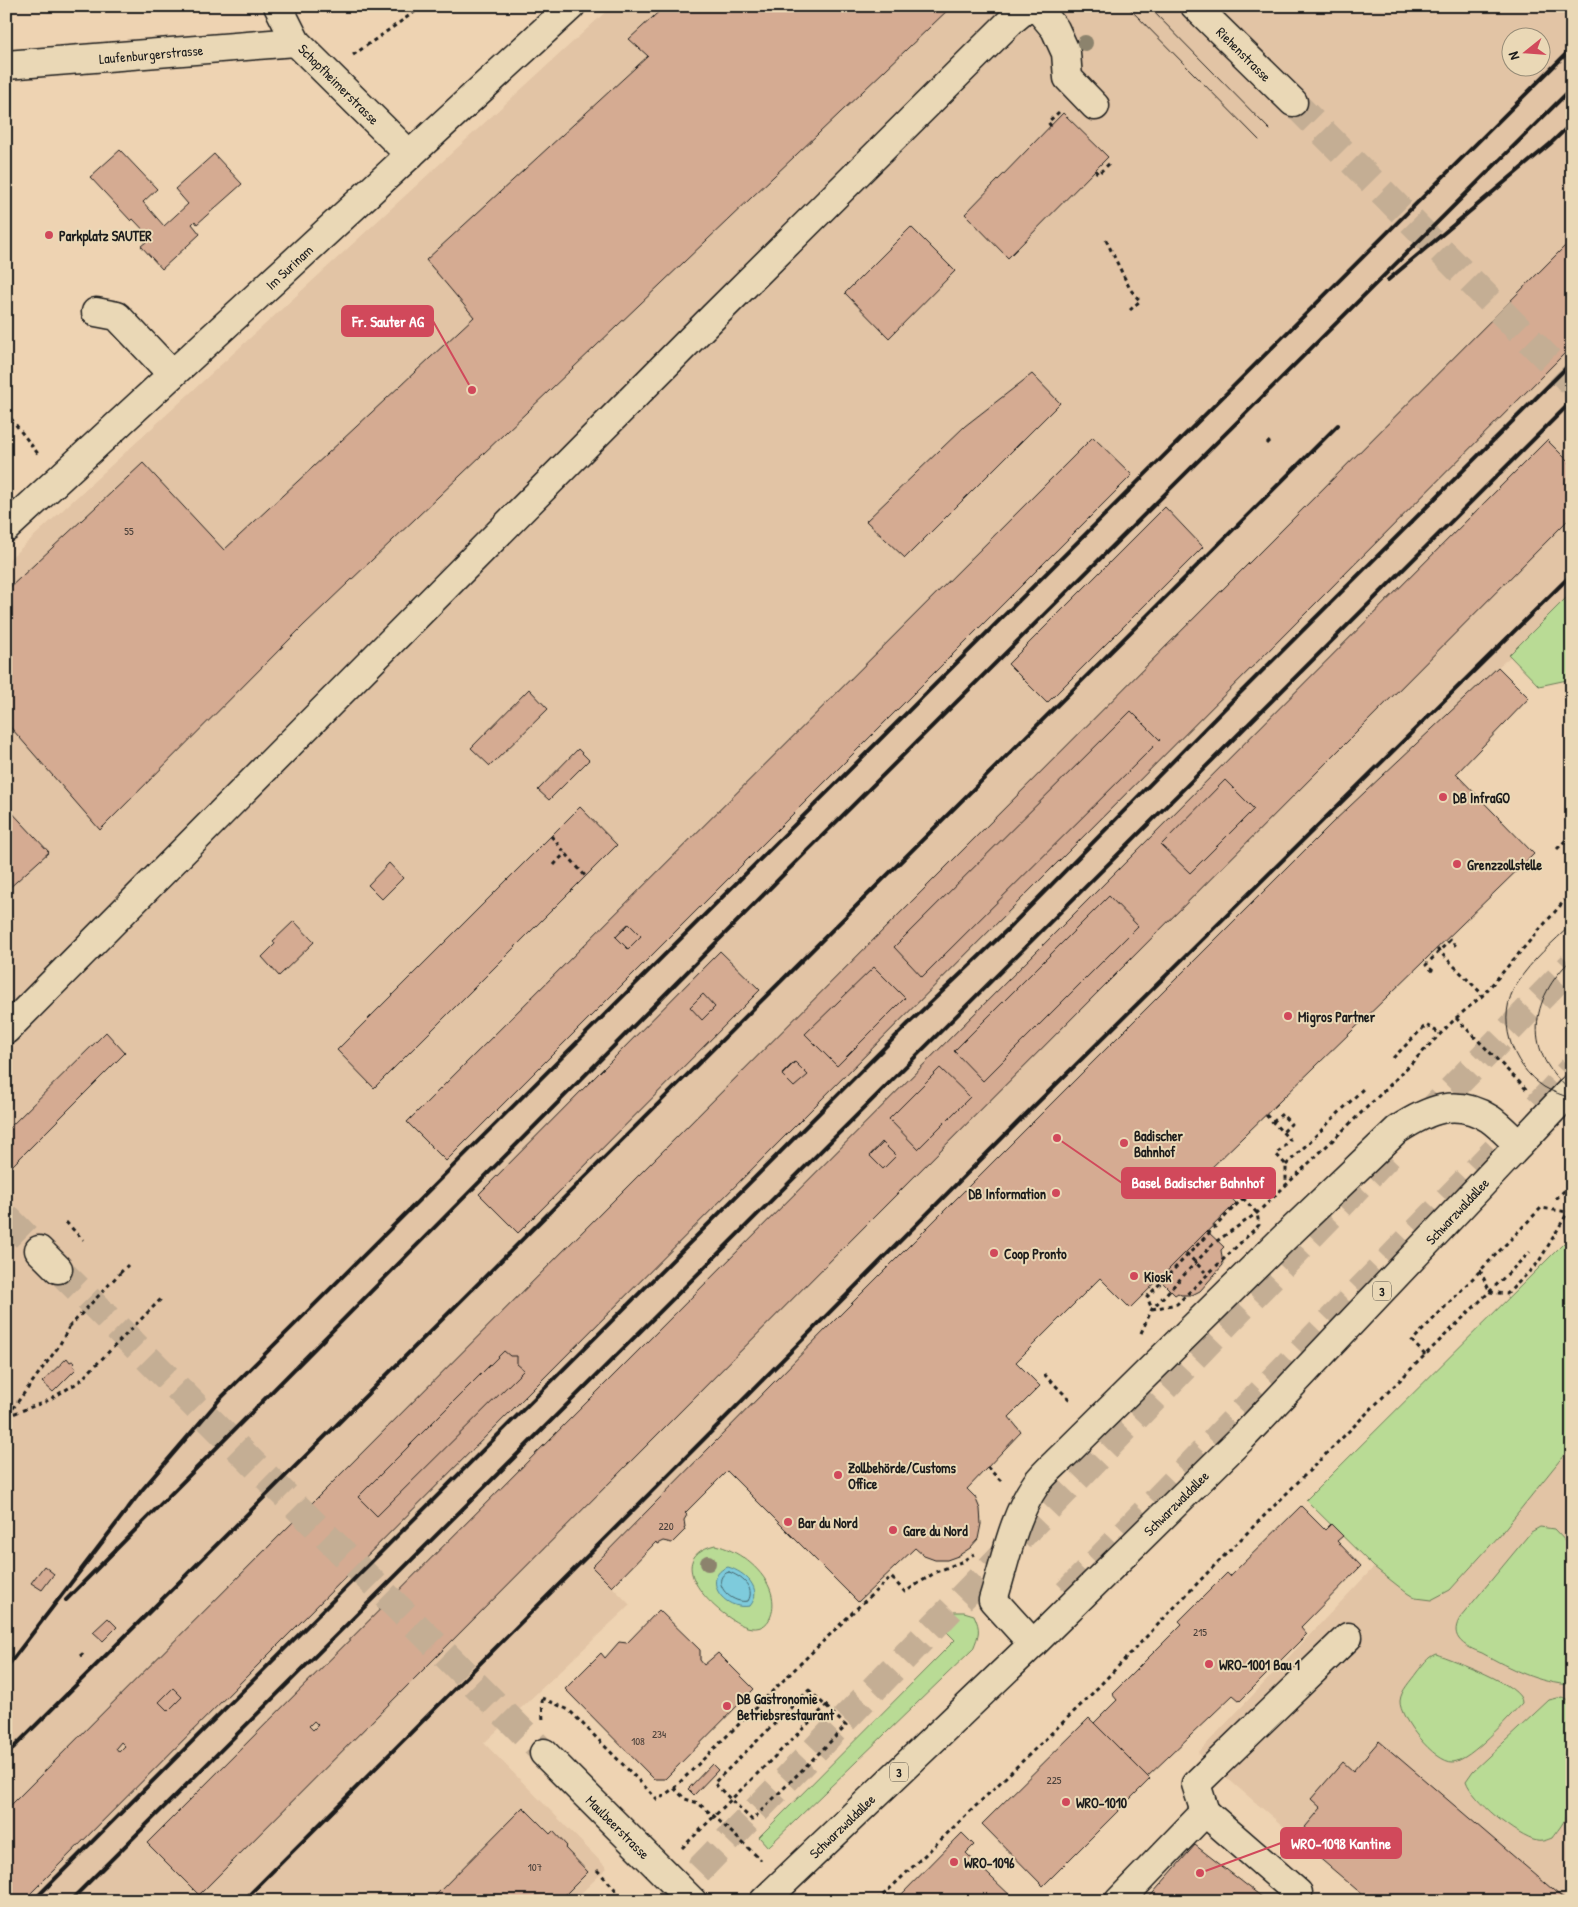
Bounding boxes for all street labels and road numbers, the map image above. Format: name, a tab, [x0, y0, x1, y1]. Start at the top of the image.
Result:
street label: Riehenstrasse	[1212, 22, 1276, 86]
street label: Schopfheimerstrasse	[294, 39, 384, 130]
street label: Laufenburgerstrasse	[98, 40, 204, 69]
street label: Im Surinam	[261, 240, 317, 294]
street label: Schwarzwaldallee	[1421, 1173, 1493, 1249]
road number: 3	[1373, 1282, 1391, 1300]
street label: Schwarzwaldallee	[1139, 1466, 1213, 1540]
road number: 3	[890, 1762, 908, 1781]
street label: Schwarzwaldallee	[805, 1789, 879, 1862]
street label: Maulbeerstrasse	[582, 1791, 654, 1863]

